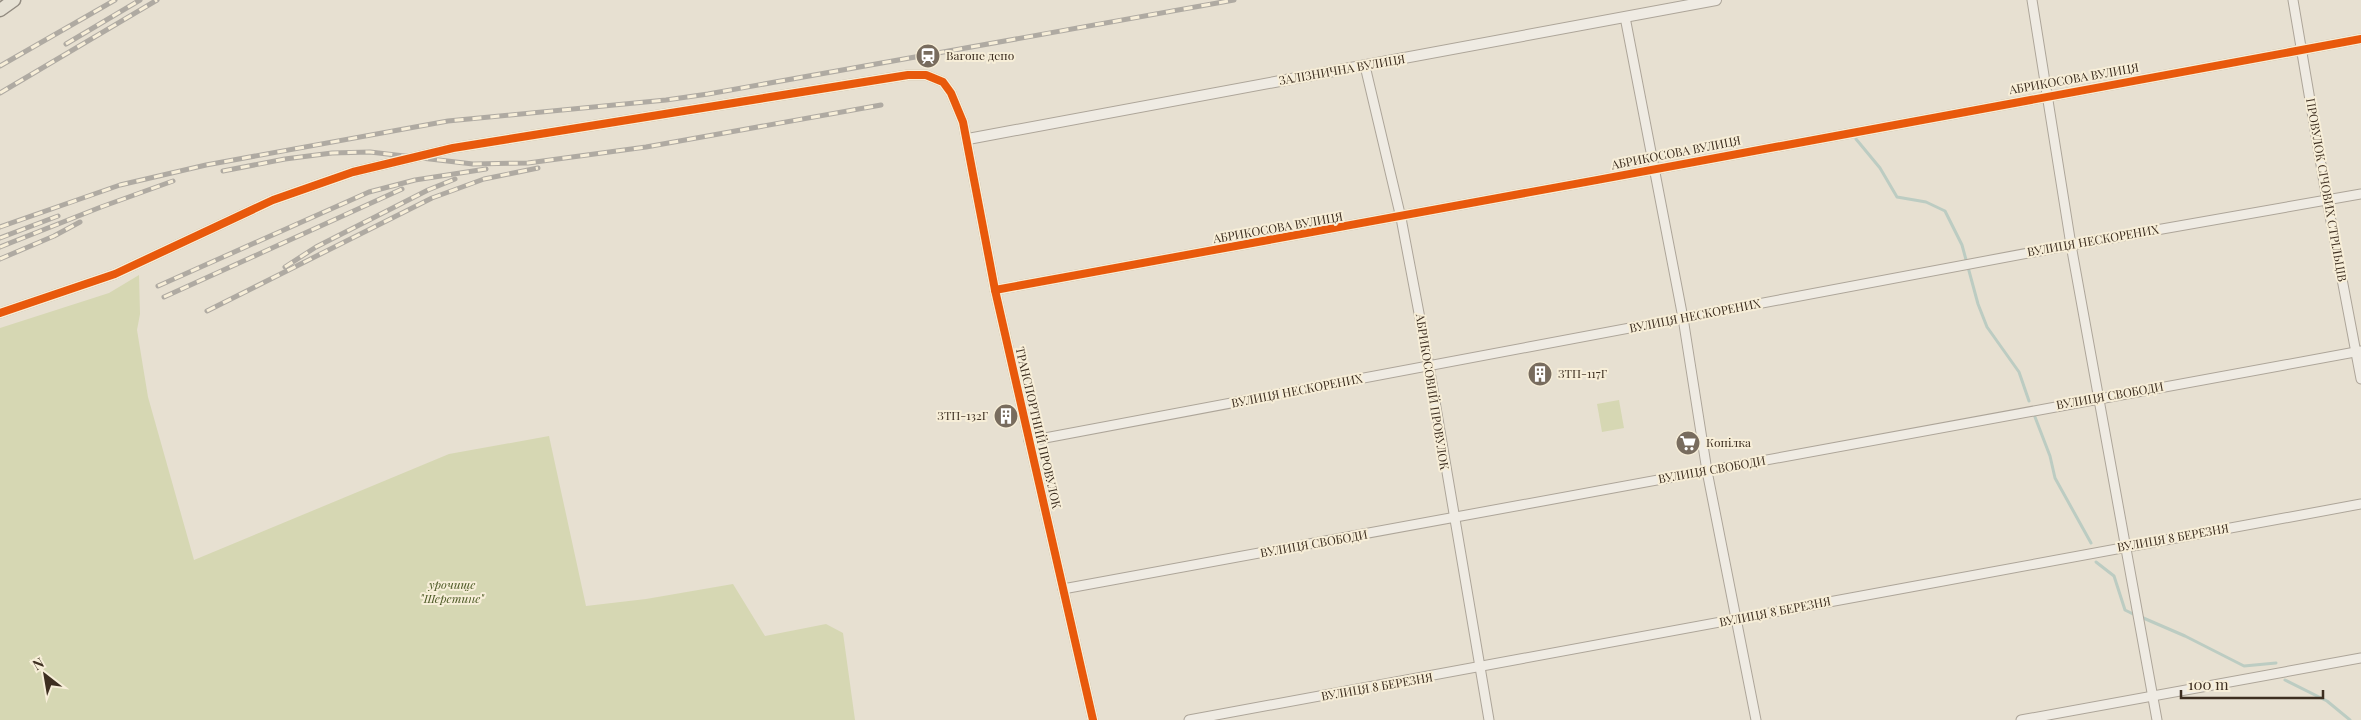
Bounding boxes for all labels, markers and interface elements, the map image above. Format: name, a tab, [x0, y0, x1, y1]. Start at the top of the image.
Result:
station icon: Вагоне депо	[915, 43, 941, 69]
place label: Вагоне депо	[946, 47, 1015, 63]
street label: ЗАЛІЗНИЧНА ВУЛИЦЯ	[1277, 50, 1406, 88]
street label: АБРИКОСОВА ВУЛИЦЯ	[2007, 59, 2140, 97]
street label: ПРОВУЛОК СІЧОВИХ СТРІЛЬЦІВ	[2303, 97, 2351, 283]
street label: АБРИКОСОВА ВУЛИЦЯ	[1609, 132, 1742, 173]
street label: АБРИКОСОВА ВУЛИЦЯ	[1211, 208, 1344, 246]
street label: ВУЛИЦЯ НЕСКОРЕНИХ	[2026, 220, 2160, 259]
street label: ВУЛИЦЯ НЕСКОРЕНИХ	[1628, 294, 1762, 336]
street label: АБРИКОСОВИЙ ПРОВУЛОК	[1413, 312, 1453, 471]
street label: ТРАНСПОРТНИЙ ПРОВУЛОК	[1013, 345, 1065, 510]
building icon: ЗТП-117Г	[1527, 361, 1553, 387]
place label: ЗТП-117Г	[1558, 365, 1608, 381]
street label: ВУЛИЦЯ НЕСКОРЕНИХ	[1230, 369, 1364, 411]
street label: ВУЛИЦЯ СВОБОДИ	[2055, 378, 2165, 412]
building icon: ЗТП-132Г	[993, 403, 1019, 429]
place label: ЗТП-132Г	[937, 407, 989, 423]
supermarket icon: Копілка	[1675, 430, 1701, 456]
place label: Копілка	[1706, 434, 1751, 450]
street label: ВУЛИЦЯ СВОБОДИ	[1657, 452, 1767, 486]
street label: ВУЛИЦЯ 8 БЕРЕЗНЯ	[2116, 519, 2230, 555]
street label: ВУЛИЦЯ СВОБОДИ	[1259, 526, 1369, 560]
park label: урочище "Шеретине"	[420, 576, 485, 606]
street label: ВУЛИЦЯ 8 БЕРЕЗНЯ	[1718, 592, 1832, 630]
north arrow	[20, 650, 70, 700]
text: N	[29, 653, 47, 674]
street label: ВУЛИЦЯ 8 БЕРЕЗНЯ	[1320, 668, 1434, 704]
scale bar	[2181, 668, 2324, 700]
text: 100 m	[2188, 674, 2229, 694]

